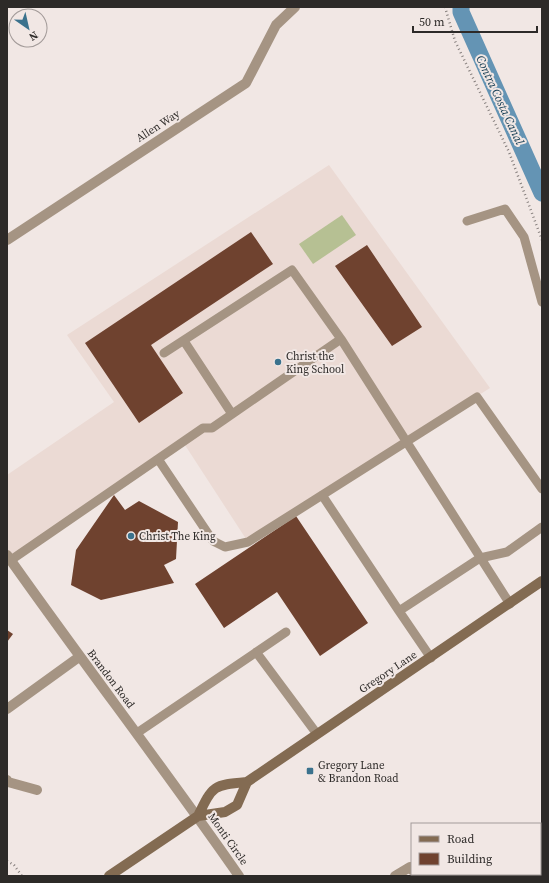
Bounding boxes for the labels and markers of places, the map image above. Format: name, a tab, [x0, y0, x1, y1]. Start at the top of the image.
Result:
place label: Christ the King School	[286, 349, 344, 377]
marker: Christ the King School	[273, 357, 283, 367]
place label: Christ The King	[139, 529, 216, 544]
marker: Christ The King	[126, 531, 136, 541]
place label: Gregory Lane & Brandon Road	[318, 758, 399, 786]
marker: Gregory Lane & Brandon Road	[305, 766, 315, 776]

